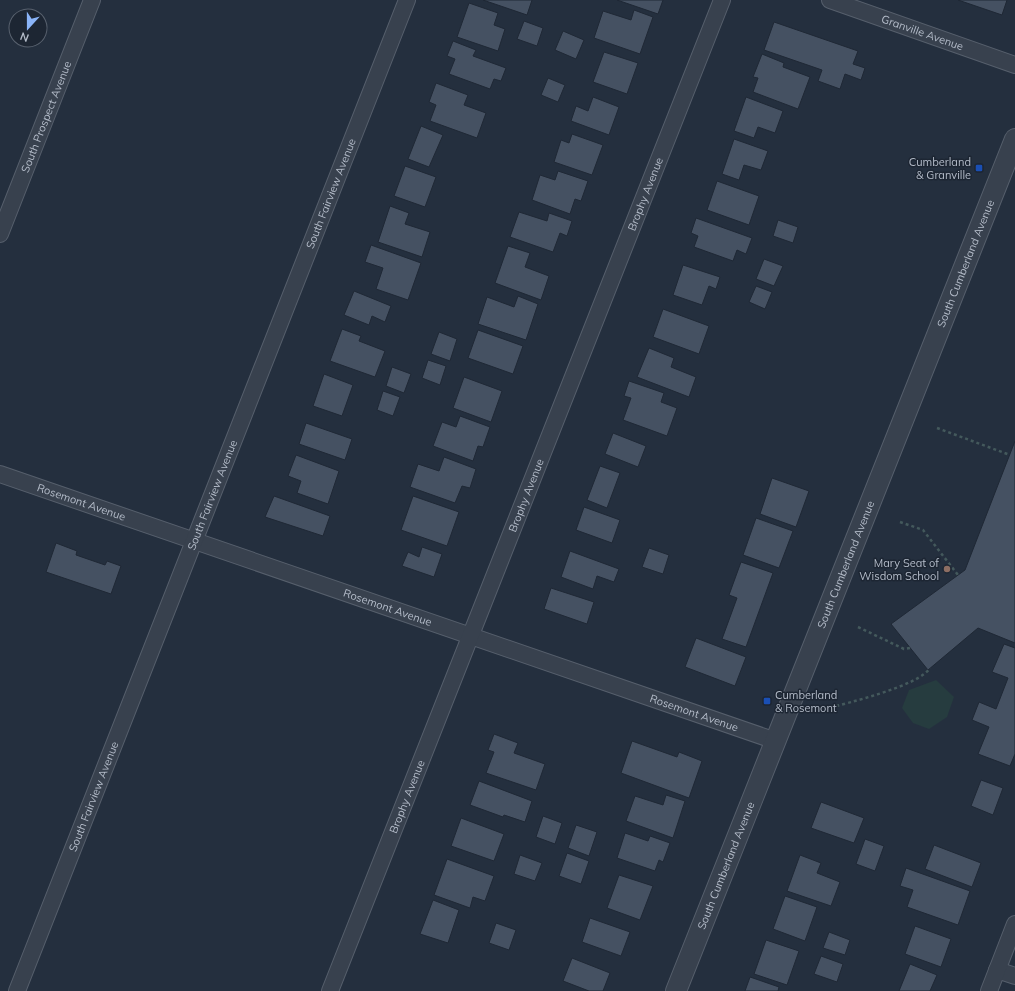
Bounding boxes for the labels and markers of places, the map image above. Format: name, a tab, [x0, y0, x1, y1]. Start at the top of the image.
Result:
place label: Cumberland & Granville	[909, 155, 971, 182]
marker: Cumberland & Granville	[974, 163, 984, 173]
place label: Mary Seat of Wisdom School	[859, 556, 939, 583]
marker: Mary Seat of Wisdom School	[942, 564, 952, 574]
place label: Cumberland & Rosemont	[775, 688, 837, 715]
marker: Cumberland & Rosemont	[762, 696, 772, 706]

